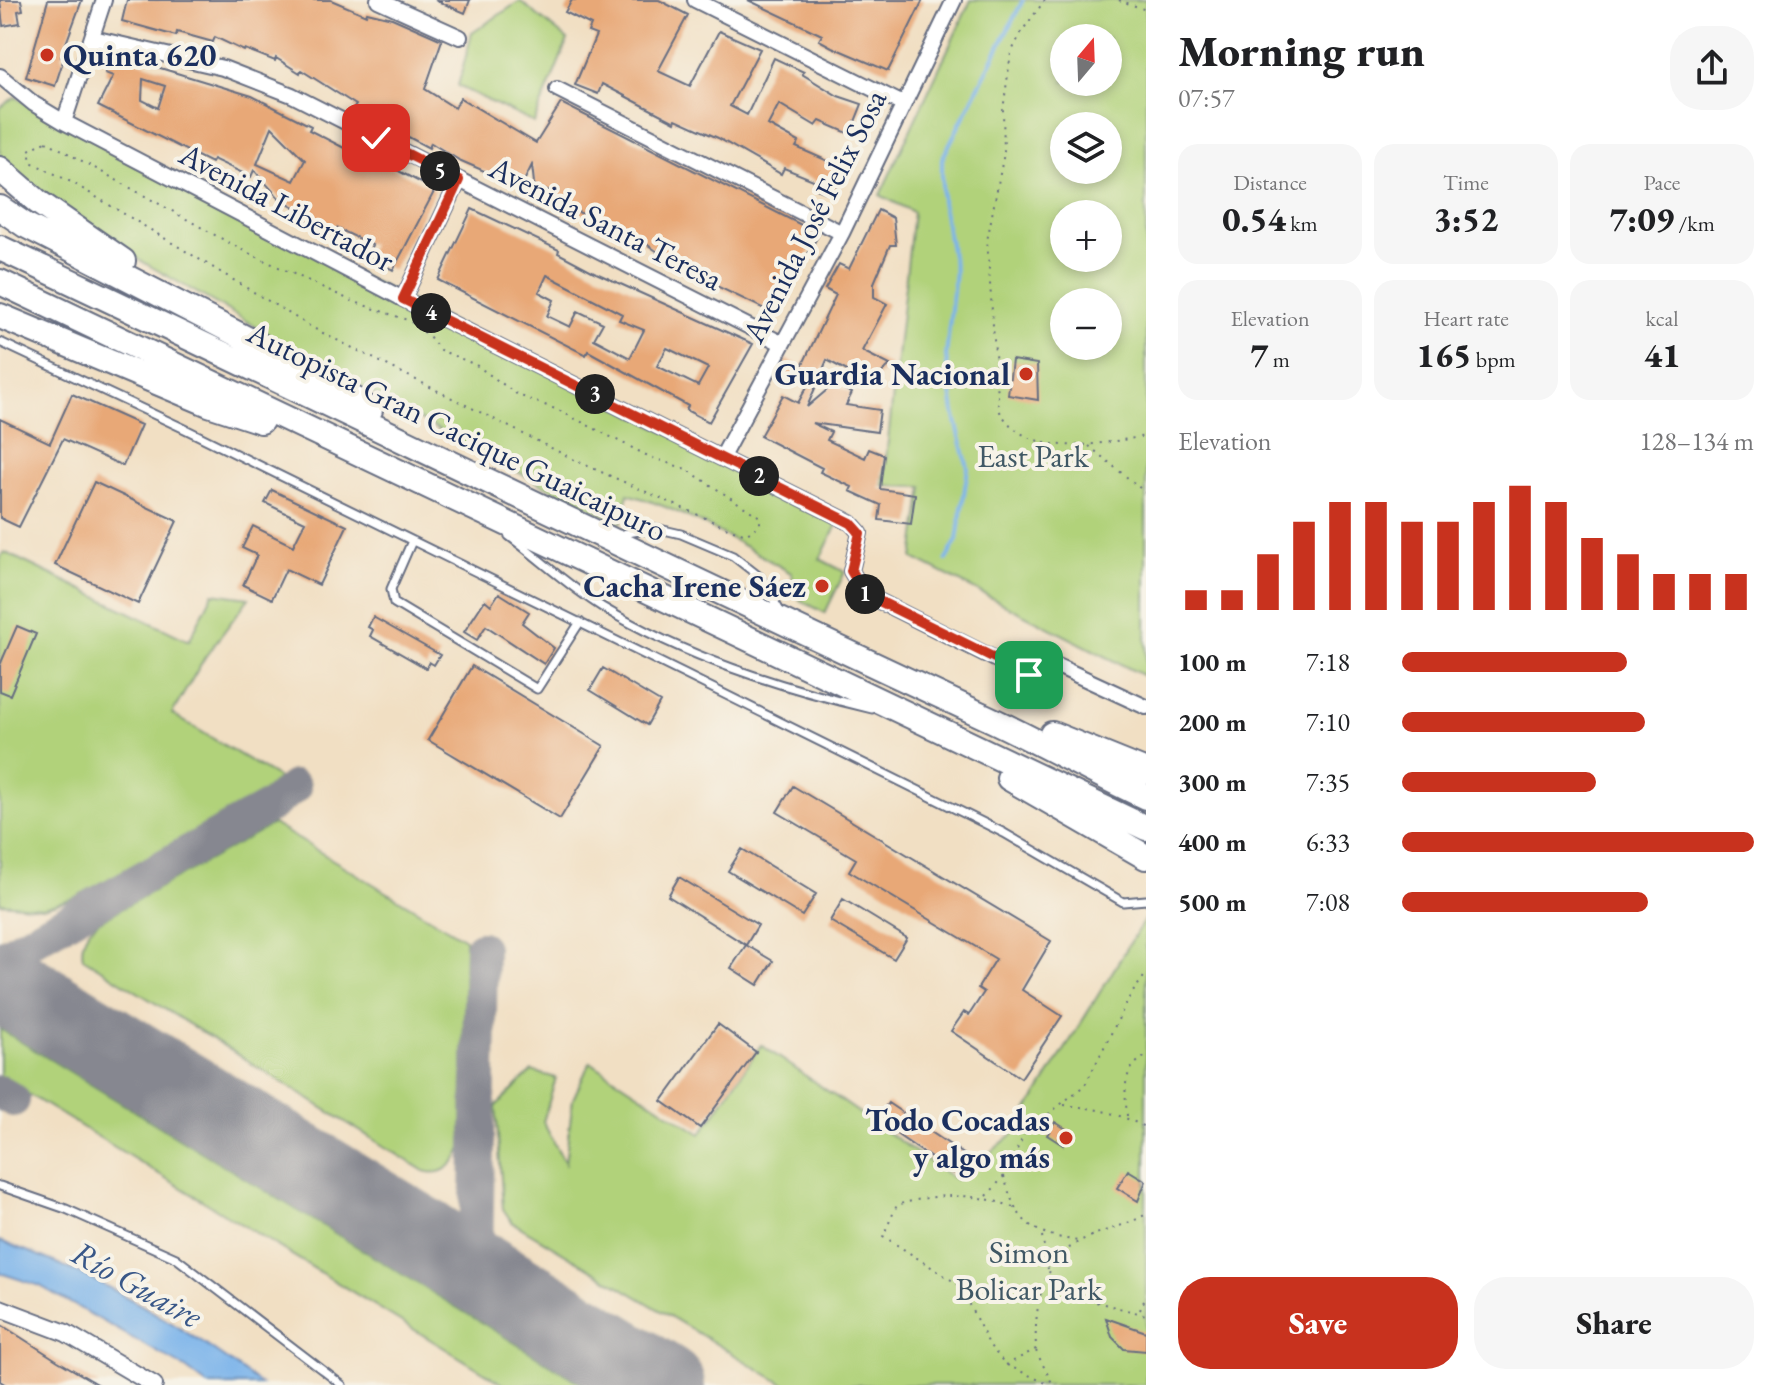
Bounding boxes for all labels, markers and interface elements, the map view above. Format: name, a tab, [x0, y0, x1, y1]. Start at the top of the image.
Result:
text: Morning run	[1178, 22, 1425, 79]
north arrow	[1050, 24, 1122, 96]
map controls	[1050, 24, 1122, 360]
button: share	[1670, 26, 1754, 110]
place label: Quinta 620	[63, 34, 216, 76]
marker: Quinta 620	[38, 46, 56, 64]
text: 07:57	[1178, 81, 1234, 115]
street label: Avenida José Felix Sosa	[731, 82, 896, 351]
pin	[342, 104, 410, 172]
button: layers	[1050, 112, 1122, 184]
icon: check	[354, 116, 398, 160]
street label: Avenida Libertador	[171, 132, 402, 281]
street label: Avenida Santa Teresa	[481, 146, 730, 300]
pin: 5	[420, 151, 460, 191]
text: 5	[434, 156, 446, 185]
text: Distance	[1233, 168, 1307, 197]
text: Time	[1443, 168, 1489, 197]
text: Pace	[1644, 168, 1680, 197]
text: 0.54	[1222, 197, 1286, 241]
text: 3:52	[1434, 197, 1498, 241]
text: 7:09	[1609, 197, 1674, 241]
button: +	[1050, 200, 1122, 272]
text: km	[1286, 209, 1318, 238]
text: /km	[1674, 209, 1715, 238]
button: −	[1050, 288, 1122, 360]
pin: 4	[411, 293, 451, 333]
text: 4	[425, 298, 437, 327]
text: Elevation	[1230, 304, 1310, 333]
text: Heart rate	[1423, 304, 1509, 333]
text: kcal	[1645, 304, 1679, 333]
street label: Autopista Gran Cacique Guaicaipuro	[239, 310, 674, 551]
text: 7	[1250, 333, 1268, 377]
text: 165	[1416, 333, 1471, 377]
text: 41	[1644, 333, 1680, 377]
text: m	[1268, 345, 1290, 374]
text: bpm	[1471, 345, 1516, 374]
place label: Guardia Nacional	[774, 353, 1010, 395]
marker: Guardia Nacional	[1017, 365, 1035, 383]
pin: 3	[575, 374, 615, 414]
text: 3	[589, 379, 601, 408]
text: Elevation	[1178, 424, 1272, 458]
text: 128–134 m	[1639, 424, 1754, 458]
park label: East Park	[977, 435, 1090, 477]
pin: 2	[739, 456, 779, 496]
text: 2	[753, 461, 765, 490]
place label: Cacha Irene Sáez	[583, 565, 806, 607]
pin: 1	[845, 574, 885, 614]
marker: Cacha Irene Sáez	[813, 577, 831, 595]
text: 1	[859, 579, 871, 608]
pin	[995, 641, 1063, 709]
text: 100 m	[1178, 645, 1246, 679]
text: 7:18	[1306, 645, 1350, 679]
icon: arrive	[1007, 653, 1051, 697]
text: 200 m	[1178, 705, 1246, 739]
text: 7:10	[1306, 705, 1350, 739]
text: 300 m	[1178, 765, 1246, 799]
text: 7:35	[1306, 765, 1350, 799]
text: 400 m	[1178, 825, 1246, 859]
text: 6:33	[1306, 825, 1350, 859]
text: 500 m	[1178, 885, 1246, 919]
text: 7:08	[1306, 885, 1350, 919]
place label: Todo Cocadas y algo más	[865, 1099, 1050, 1178]
marker: Todo Cocadas y algo más	[1057, 1129, 1075, 1147]
water label: Río Guaire	[64, 1230, 211, 1338]
park label: Simon Bolicar Park	[956, 1231, 1103, 1310]
button: Save	[1178, 1277, 1458, 1369]
button: Share	[1474, 1277, 1754, 1369]

